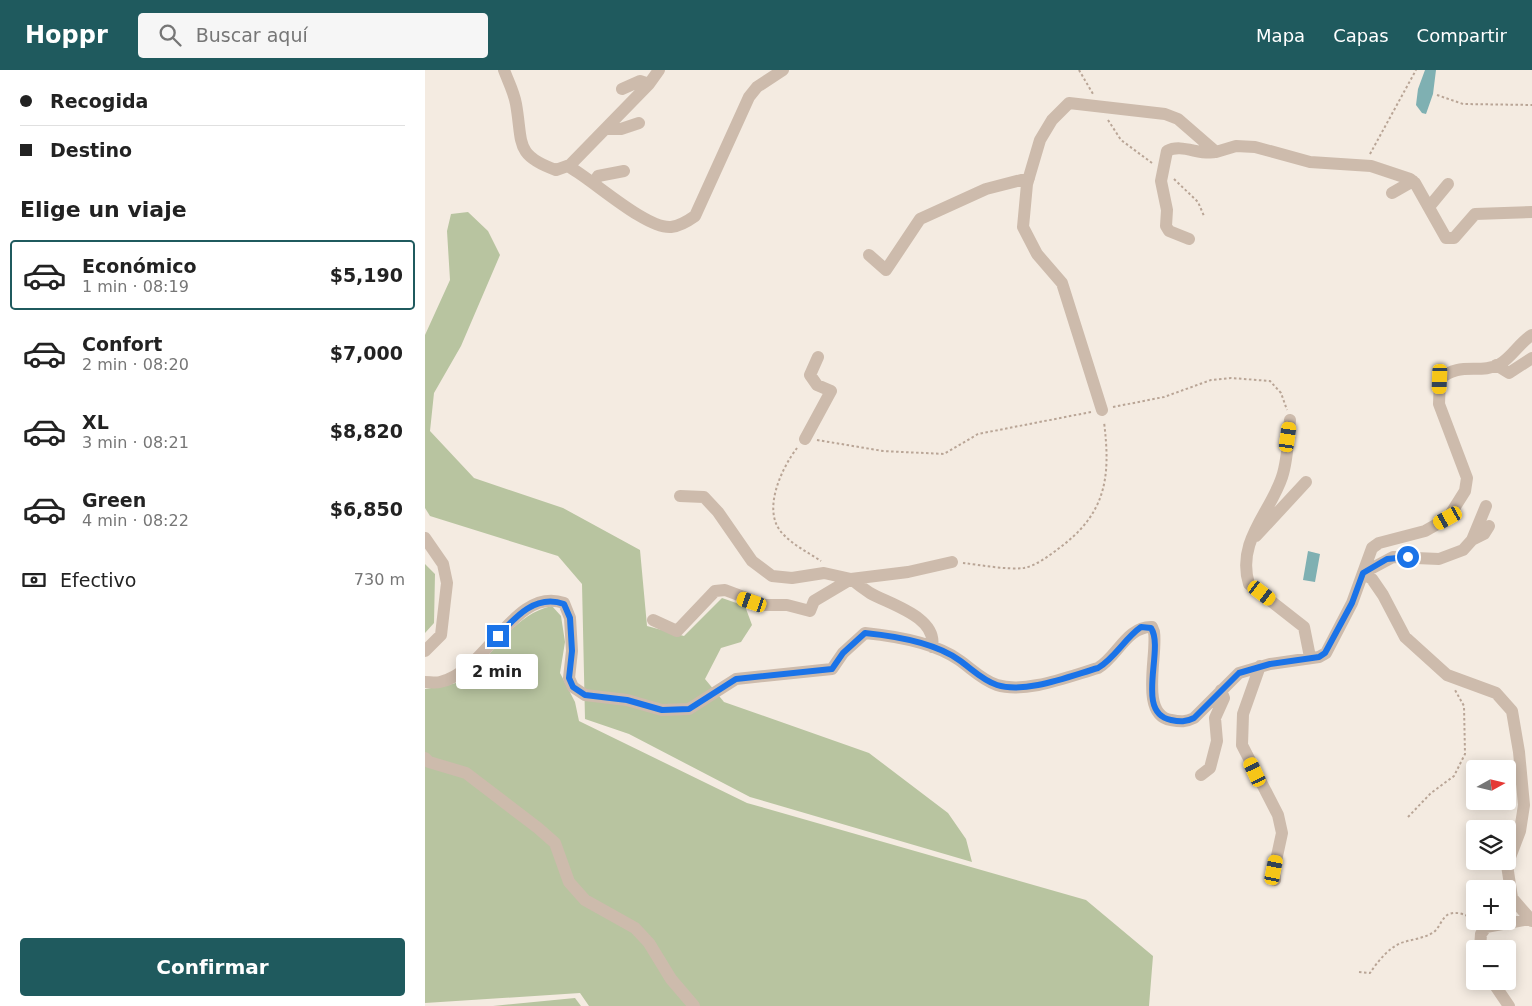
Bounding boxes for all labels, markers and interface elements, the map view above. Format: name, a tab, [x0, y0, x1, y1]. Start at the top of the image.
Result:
search box	[138, 13, 488, 58]
text: Hoppr	[25, 21, 108, 49]
icon: search	[156, 21, 184, 49]
text: Buscar aquí	[196, 24, 308, 46]
text: Mapa	[1256, 25, 1305, 46]
text: Capas	[1333, 25, 1389, 46]
text: Compartir	[1417, 25, 1507, 46]
text: Recogida	[50, 90, 148, 112]
text: Destino	[50, 139, 132, 161]
text: Elige un viaje	[20, 197, 187, 222]
icon: car	[22, 253, 67, 298]
text: Económico	[82, 255, 197, 277]
text: $5,190	[330, 264, 403, 286]
text: 1 min · 08:19	[82, 277, 189, 296]
icon: car	[22, 331, 67, 376]
text: Confort	[82, 333, 162, 355]
text: $7,000	[330, 342, 403, 364]
text: 2 min · 08:20	[82, 355, 189, 374]
car	[1431, 364, 1448, 394]
icon: car	[22, 409, 67, 454]
text: XL	[82, 411, 109, 433]
text: $8,820	[330, 420, 403, 442]
car	[1278, 421, 1297, 453]
text: 3 min · 08:21	[82, 433, 189, 452]
icon: car	[22, 487, 67, 532]
text: Green	[82, 489, 146, 511]
text: $6,850	[330, 498, 403, 520]
car	[1431, 504, 1464, 532]
text: 4 min · 08:22	[82, 511, 189, 530]
route start	[1397, 546, 1419, 568]
icon: cash	[20, 566, 48, 594]
text: Efectivo	[60, 569, 136, 591]
text: 730 m	[354, 570, 405, 589]
car	[1245, 578, 1278, 608]
car	[735, 590, 768, 614]
route end	[487, 625, 509, 647]
callout: 2 min	[457, 654, 539, 688]
text: 2 min	[472, 662, 522, 681]
car	[1241, 755, 1268, 789]
north arrow	[1466, 760, 1516, 810]
map controls	[1466, 760, 1516, 990]
button: layers	[1466, 820, 1516, 870]
car	[1263, 854, 1284, 886]
button: +	[1466, 880, 1516, 930]
button: Confirmar	[20, 938, 405, 996]
button: −	[1466, 940, 1516, 990]

